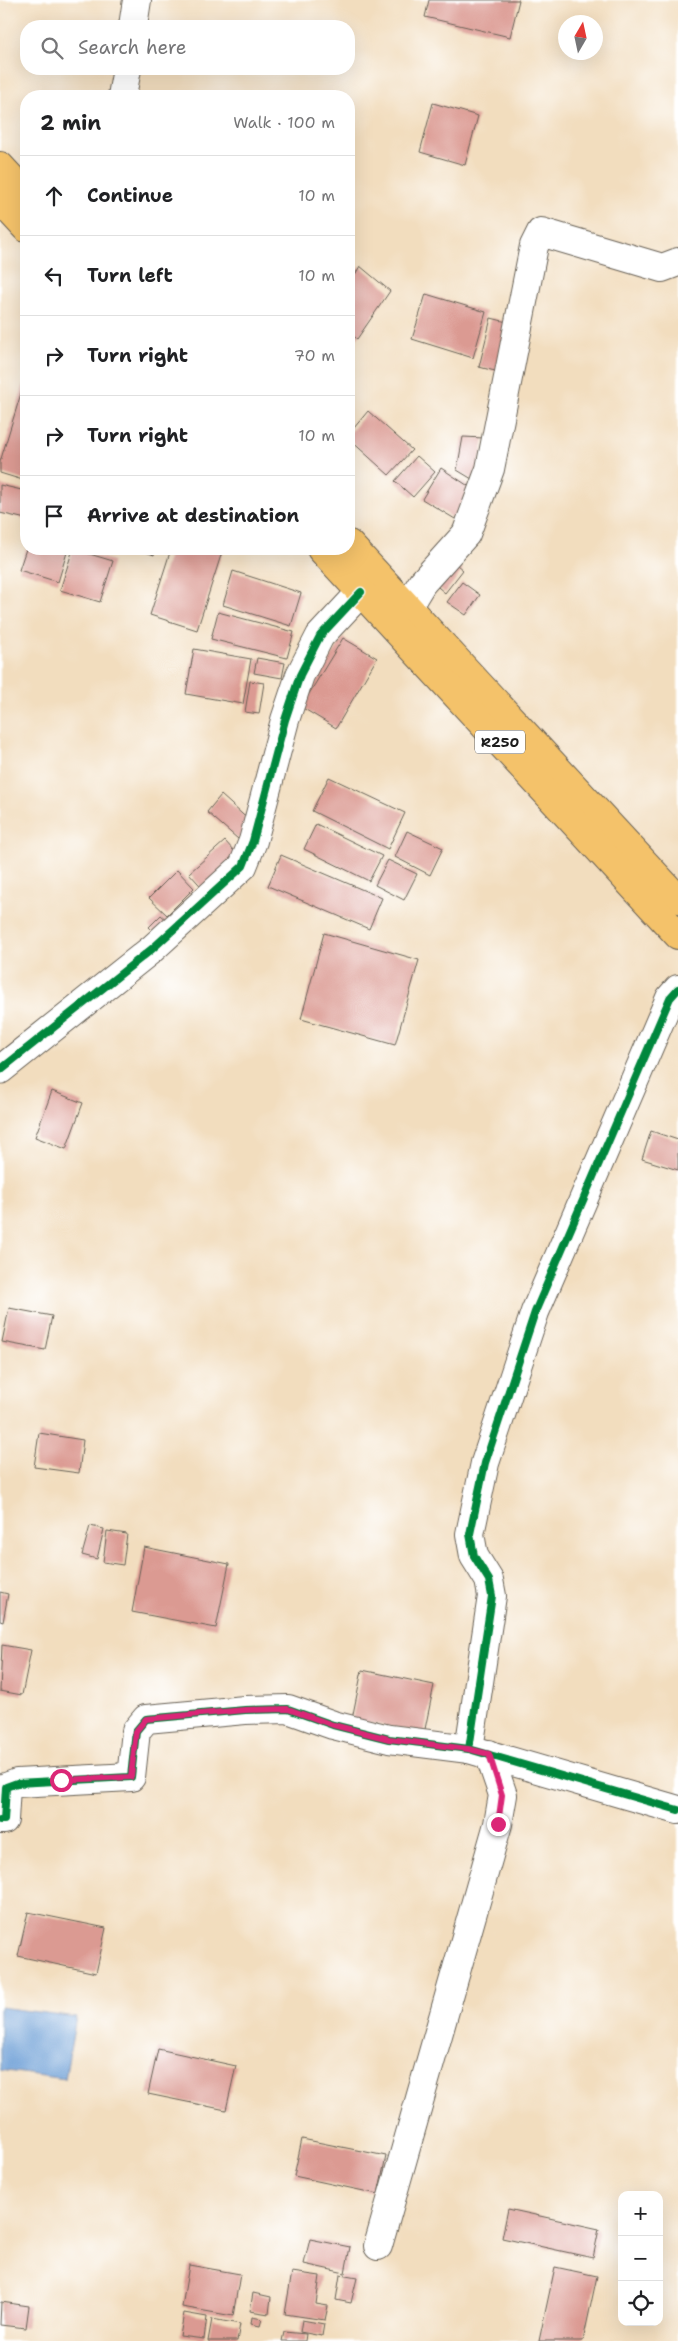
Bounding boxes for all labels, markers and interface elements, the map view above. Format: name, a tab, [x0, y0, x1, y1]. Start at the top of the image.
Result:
north arrow	[558, 15, 603, 60]
search box	[20, 20, 355, 75]
icon: search	[38, 34, 66, 62]
text: Search here	[78, 35, 187, 60]
text: 2 min	[40, 109, 101, 137]
text: Walk · 100 m	[233, 112, 335, 133]
icon: ahead	[40, 182, 68, 210]
text: Continue	[87, 183, 173, 208]
text: 10 m	[298, 185, 335, 206]
icon: left	[40, 262, 68, 290]
text: Turn left	[87, 263, 173, 288]
text: 10 m	[298, 265, 335, 286]
icon: right	[40, 342, 68, 370]
text: Turn right	[87, 343, 188, 368]
text: 70 m	[294, 345, 335, 366]
icon: right	[40, 422, 68, 450]
text: Turn right	[87, 423, 188, 448]
text: 10 m	[298, 425, 335, 446]
icon: arrive	[40, 502, 68, 530]
text: Arrive at destination	[87, 503, 299, 528]
road number: R250	[475, 730, 525, 754]
route start	[50, 1769, 73, 1792]
route end	[487, 1813, 510, 1836]
map controls	[618, 2191, 663, 2326]
button: +	[618, 2191, 663, 2236]
button: −	[618, 2236, 663, 2281]
button: locate	[618, 2281, 663, 2326]

